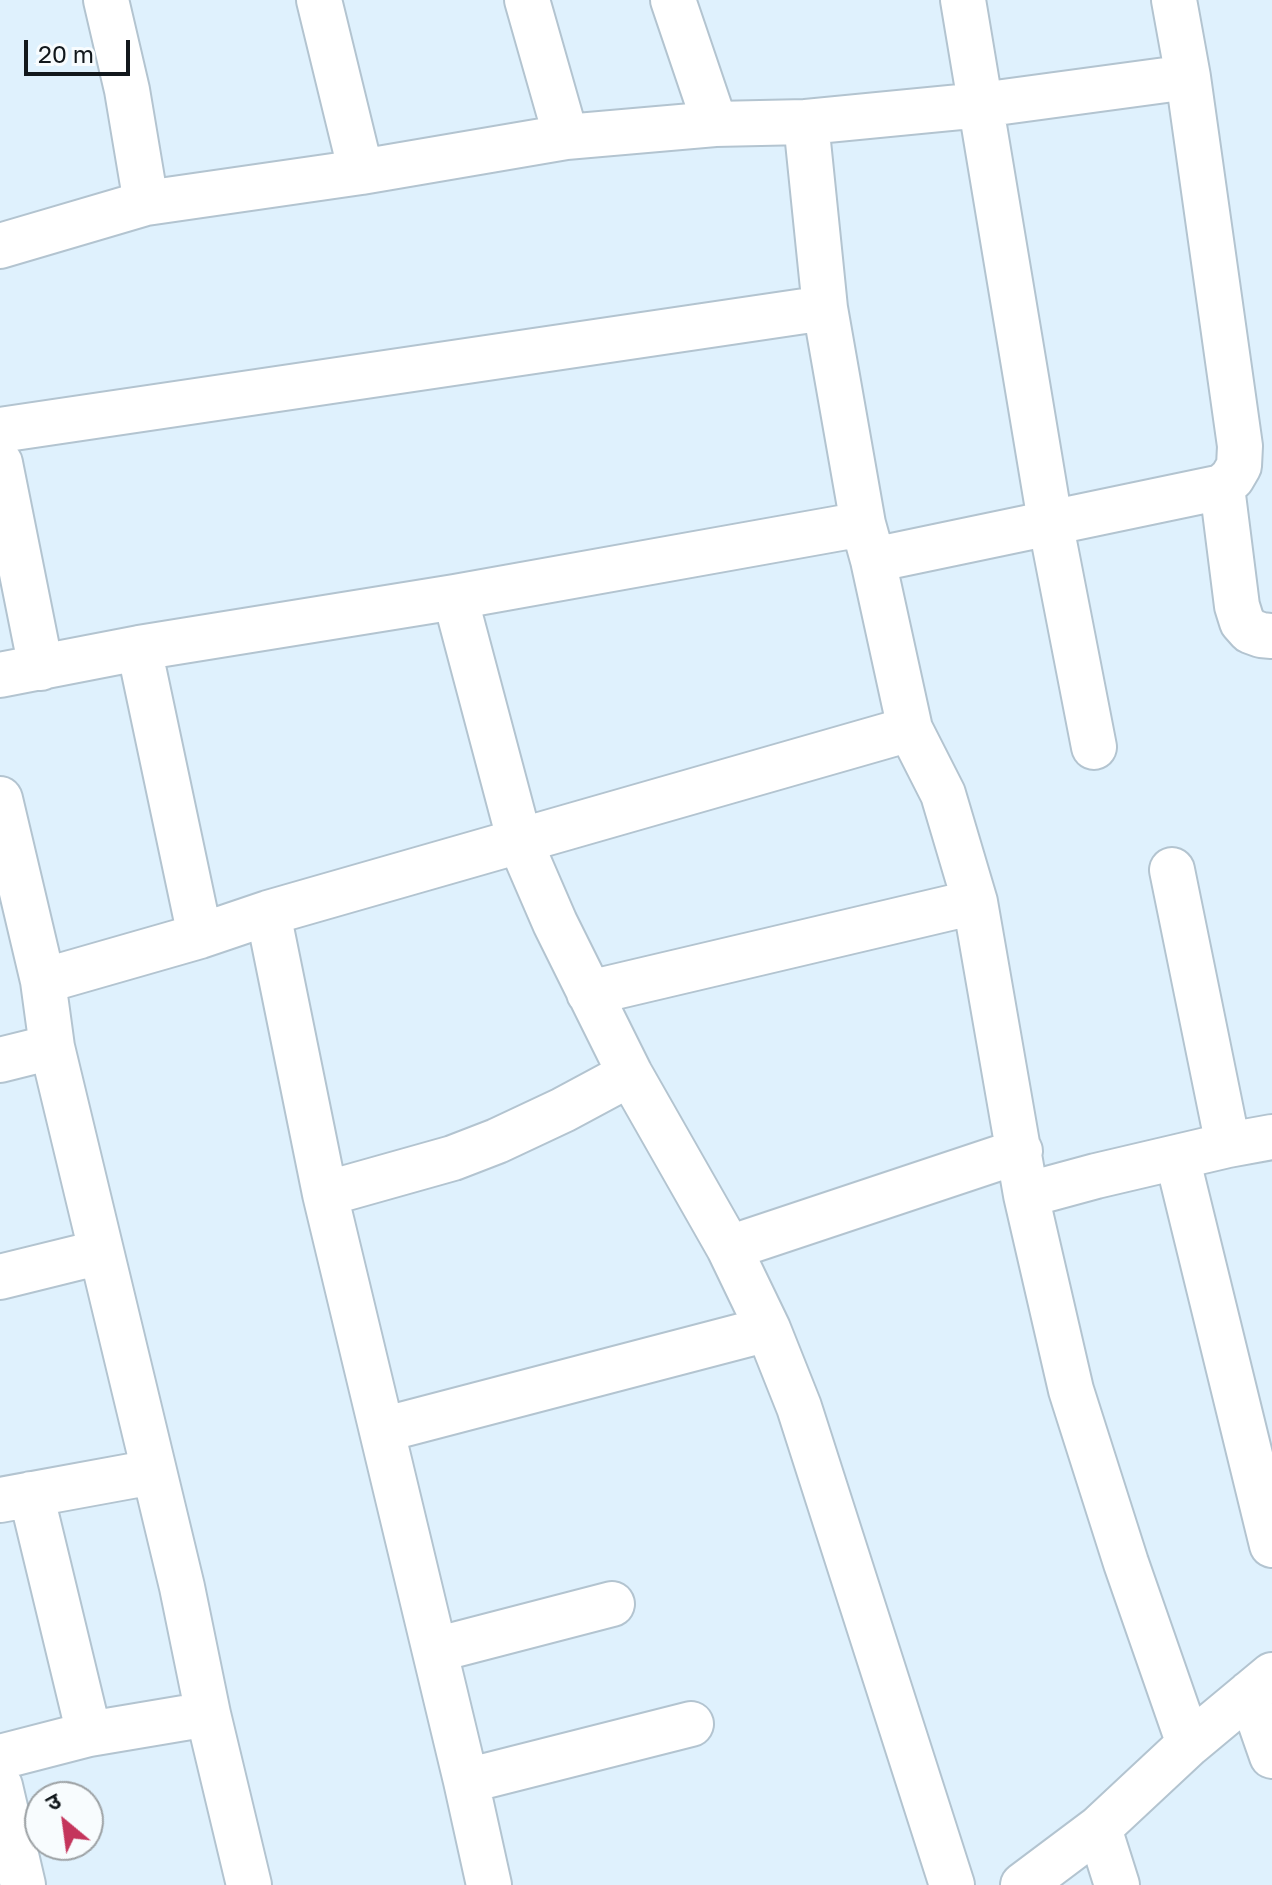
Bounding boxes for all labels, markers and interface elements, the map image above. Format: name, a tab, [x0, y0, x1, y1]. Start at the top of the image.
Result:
scale bar	[28, 24, 134, 74]
text: 20 m	[38, 39, 94, 68]
north arrow	[24, 1781, 104, 1861]
text: उ	[41, 1786, 65, 1816]

